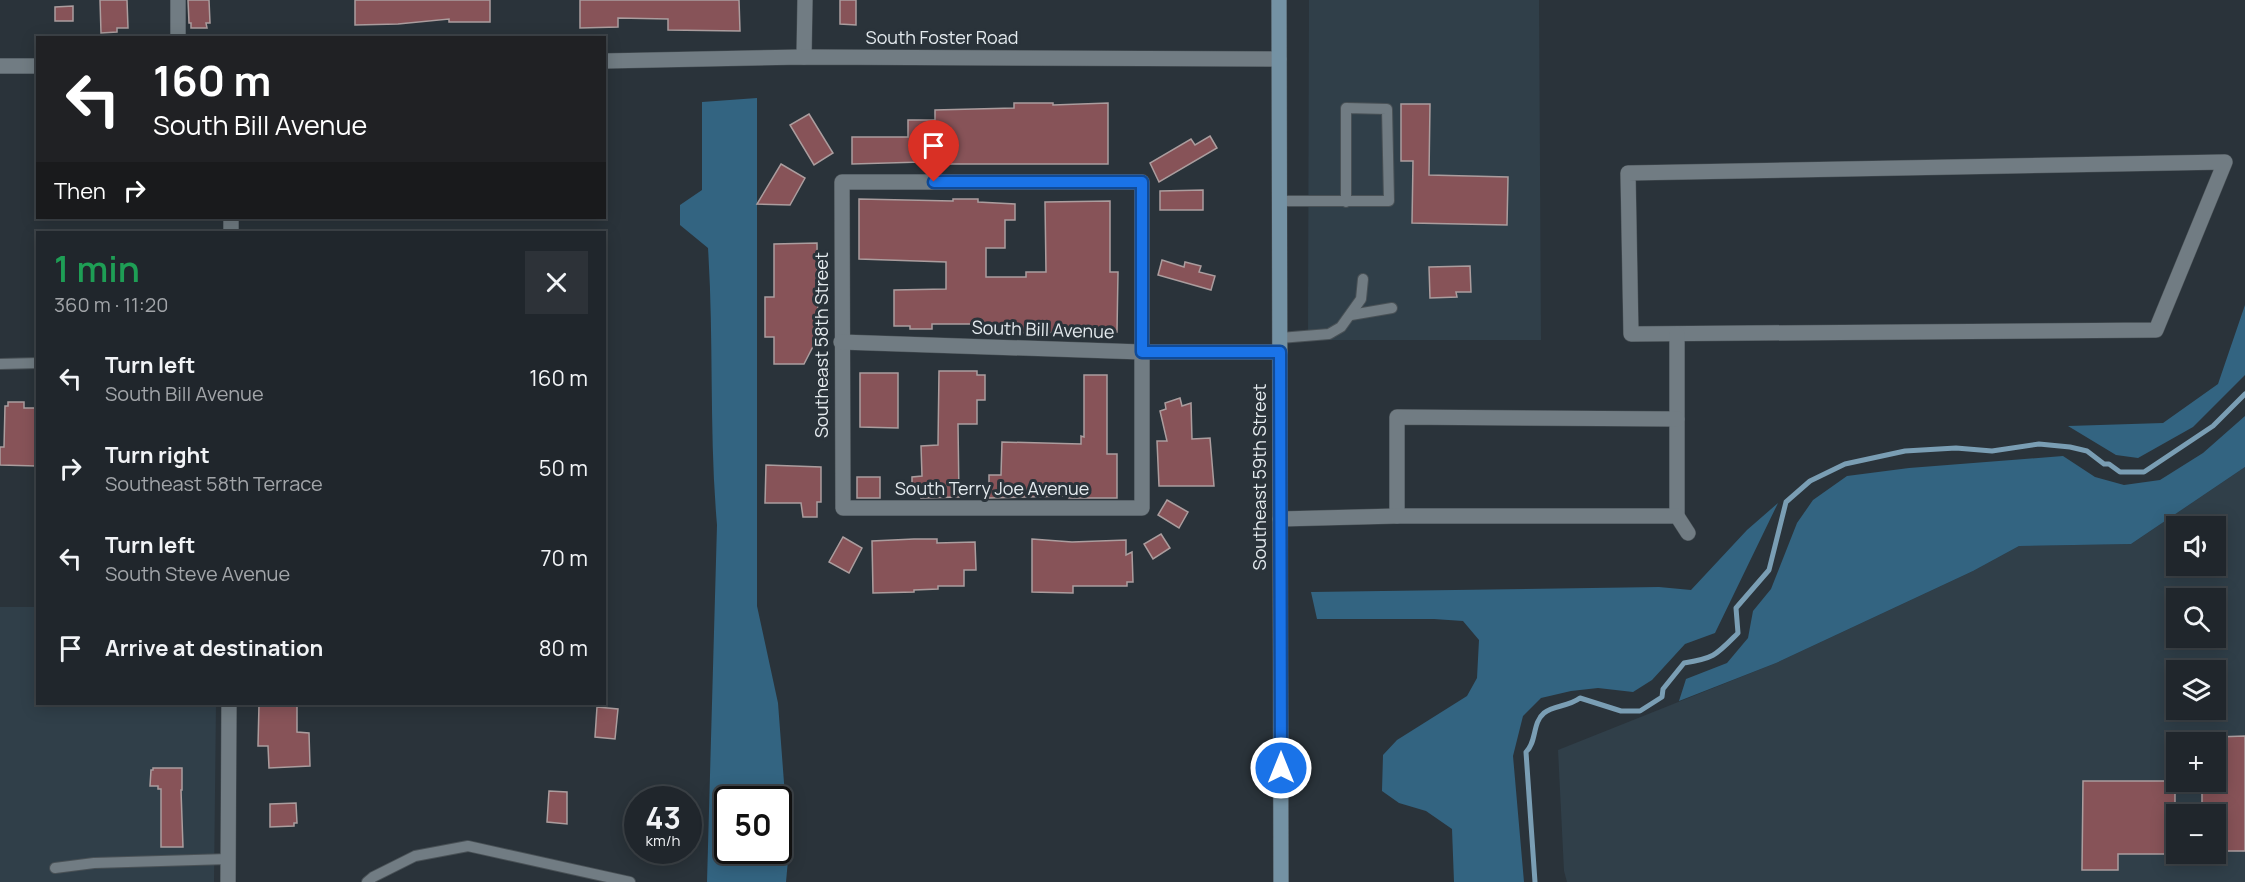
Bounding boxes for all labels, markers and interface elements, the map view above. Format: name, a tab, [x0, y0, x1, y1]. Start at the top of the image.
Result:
street label: South Foster Road	[866, 25, 1018, 49]
text: 160 m	[153, 51, 271, 109]
icon: left	[54, 60, 132, 138]
text: South Bill Avenue	[153, 106, 367, 143]
pin	[908, 120, 959, 182]
icon: arrive	[917, 129, 950, 162]
icon: right	[118, 174, 151, 207]
text: Then	[54, 176, 106, 206]
text: 1 min	[54, 244, 140, 293]
button: close	[525, 251, 588, 314]
street label: Southeast 58th Street	[809, 252, 833, 438]
text: 360 m · 11:20	[54, 291, 168, 318]
street label: South Bill Avenue	[971, 315, 1115, 343]
text: Turn left	[105, 350, 195, 380]
icon: left	[54, 362, 87, 395]
text: 160 m	[529, 363, 588, 393]
text: South Bill Avenue	[105, 380, 264, 407]
street label: Southeast 59th Street	[1247, 384, 1271, 570]
text: Turn right	[105, 440, 210, 470]
icon: right	[54, 452, 87, 485]
text: 50 m	[539, 453, 588, 483]
text: Southeast 58th Terrace	[105, 470, 323, 497]
street label: South Terry Joe Avenue	[895, 476, 1089, 500]
map controls	[2166, 516, 2226, 864]
button: sound	[2166, 516, 2226, 576]
text: Turn left	[105, 530, 195, 560]
icon: left	[54, 542, 87, 575]
text: 70 m	[540, 543, 588, 573]
text: South Steve Avenue	[105, 560, 290, 587]
button: search	[2166, 588, 2226, 648]
icon: arrive	[54, 632, 87, 665]
text: Arrive at destination	[105, 633, 323, 663]
text: 80 m	[539, 633, 588, 663]
button: layers	[2166, 660, 2226, 720]
button: +	[2166, 732, 2226, 792]
position arrow	[1249, 736, 1313, 800]
speed limit sign: 50	[714, 786, 792, 864]
text: 43	[645, 797, 681, 838]
button: −	[2166, 804, 2226, 864]
text: km/h	[646, 830, 680, 851]

